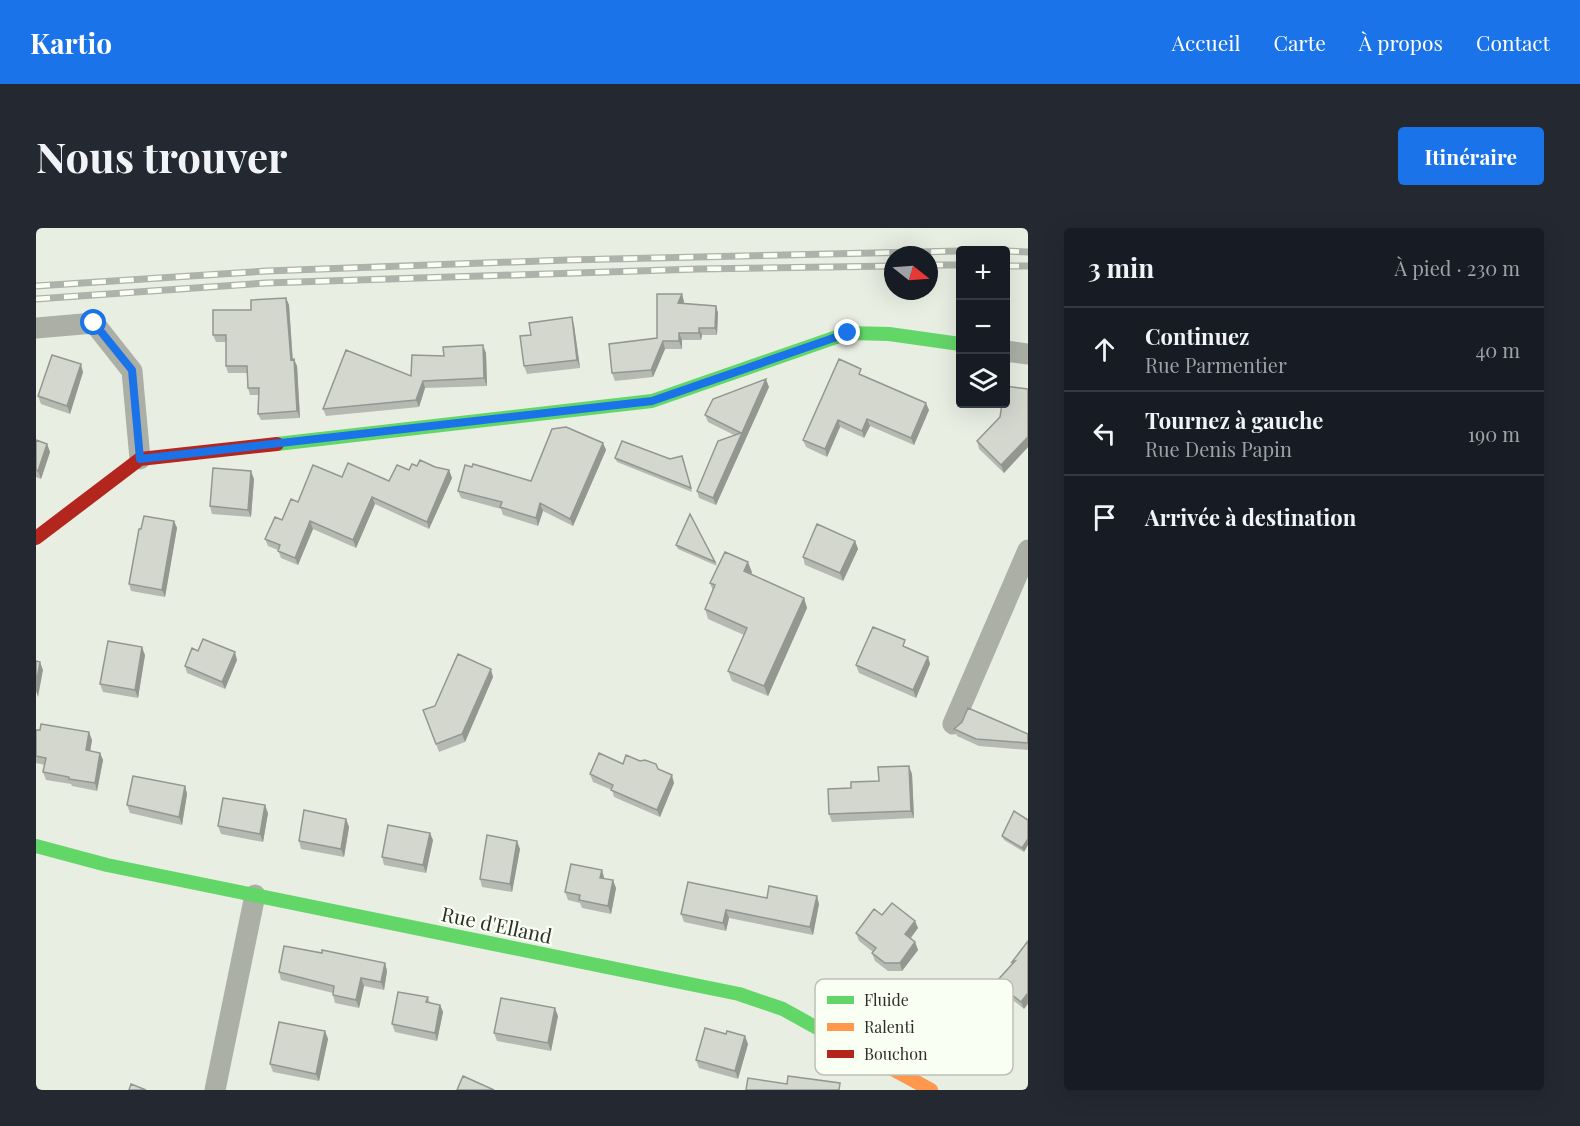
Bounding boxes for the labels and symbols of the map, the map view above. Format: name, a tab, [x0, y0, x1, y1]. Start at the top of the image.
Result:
north arrow	[884, 246, 938, 300]
route start	[80, 309, 106, 335]
route end	[834, 319, 860, 345]
street label: Rue d'Elland	[439, 899, 555, 949]
legend	[815, 979, 1013, 1075]
text: Fluide	[864, 989, 909, 1010]
text: Ralenti	[864, 1016, 915, 1037]
text: Bouchon	[864, 1043, 928, 1064]

